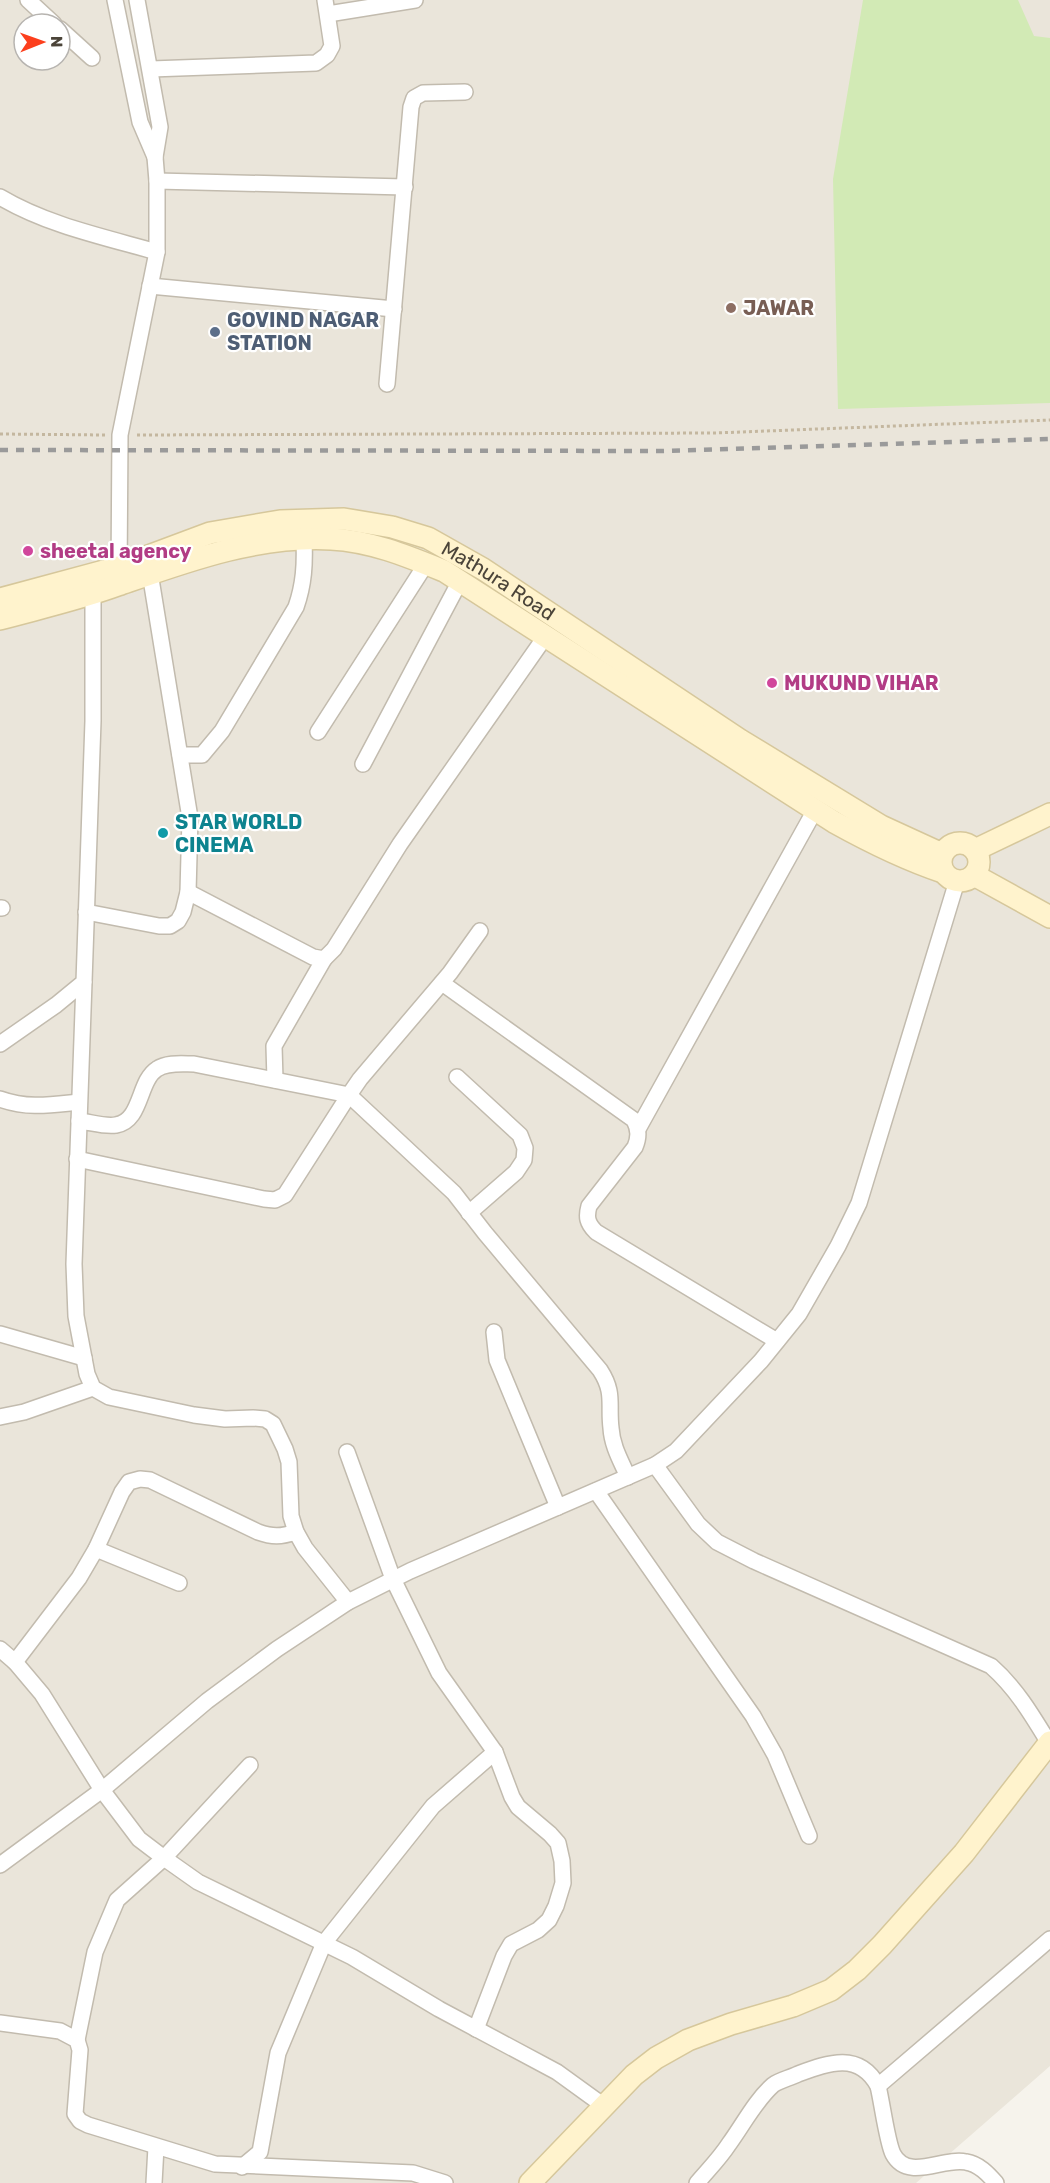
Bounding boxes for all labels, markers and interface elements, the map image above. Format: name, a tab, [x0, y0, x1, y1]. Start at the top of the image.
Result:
north arrow	[12, 12, 72, 72]
text: N	[47, 36, 66, 48]
place label: JAWAR	[743, 296, 814, 320]
marker: JAWAR	[724, 301, 738, 315]
place label: GOVIND NAGAR STATION	[227, 308, 379, 355]
marker: GOVIND NAGAR STATION	[208, 325, 222, 339]
street label: Mathura Road	[437, 536, 560, 626]
place label: sheetal agency	[40, 539, 192, 563]
marker: sheetal agency	[21, 544, 35, 558]
place label: MUKUND VIHAR	[784, 671, 939, 695]
marker: MUKUND VIHAR	[765, 676, 779, 690]
place label: STAR WORLD CINEMA	[175, 810, 302, 857]
marker: STAR WORLD CINEMA	[156, 826, 170, 840]

